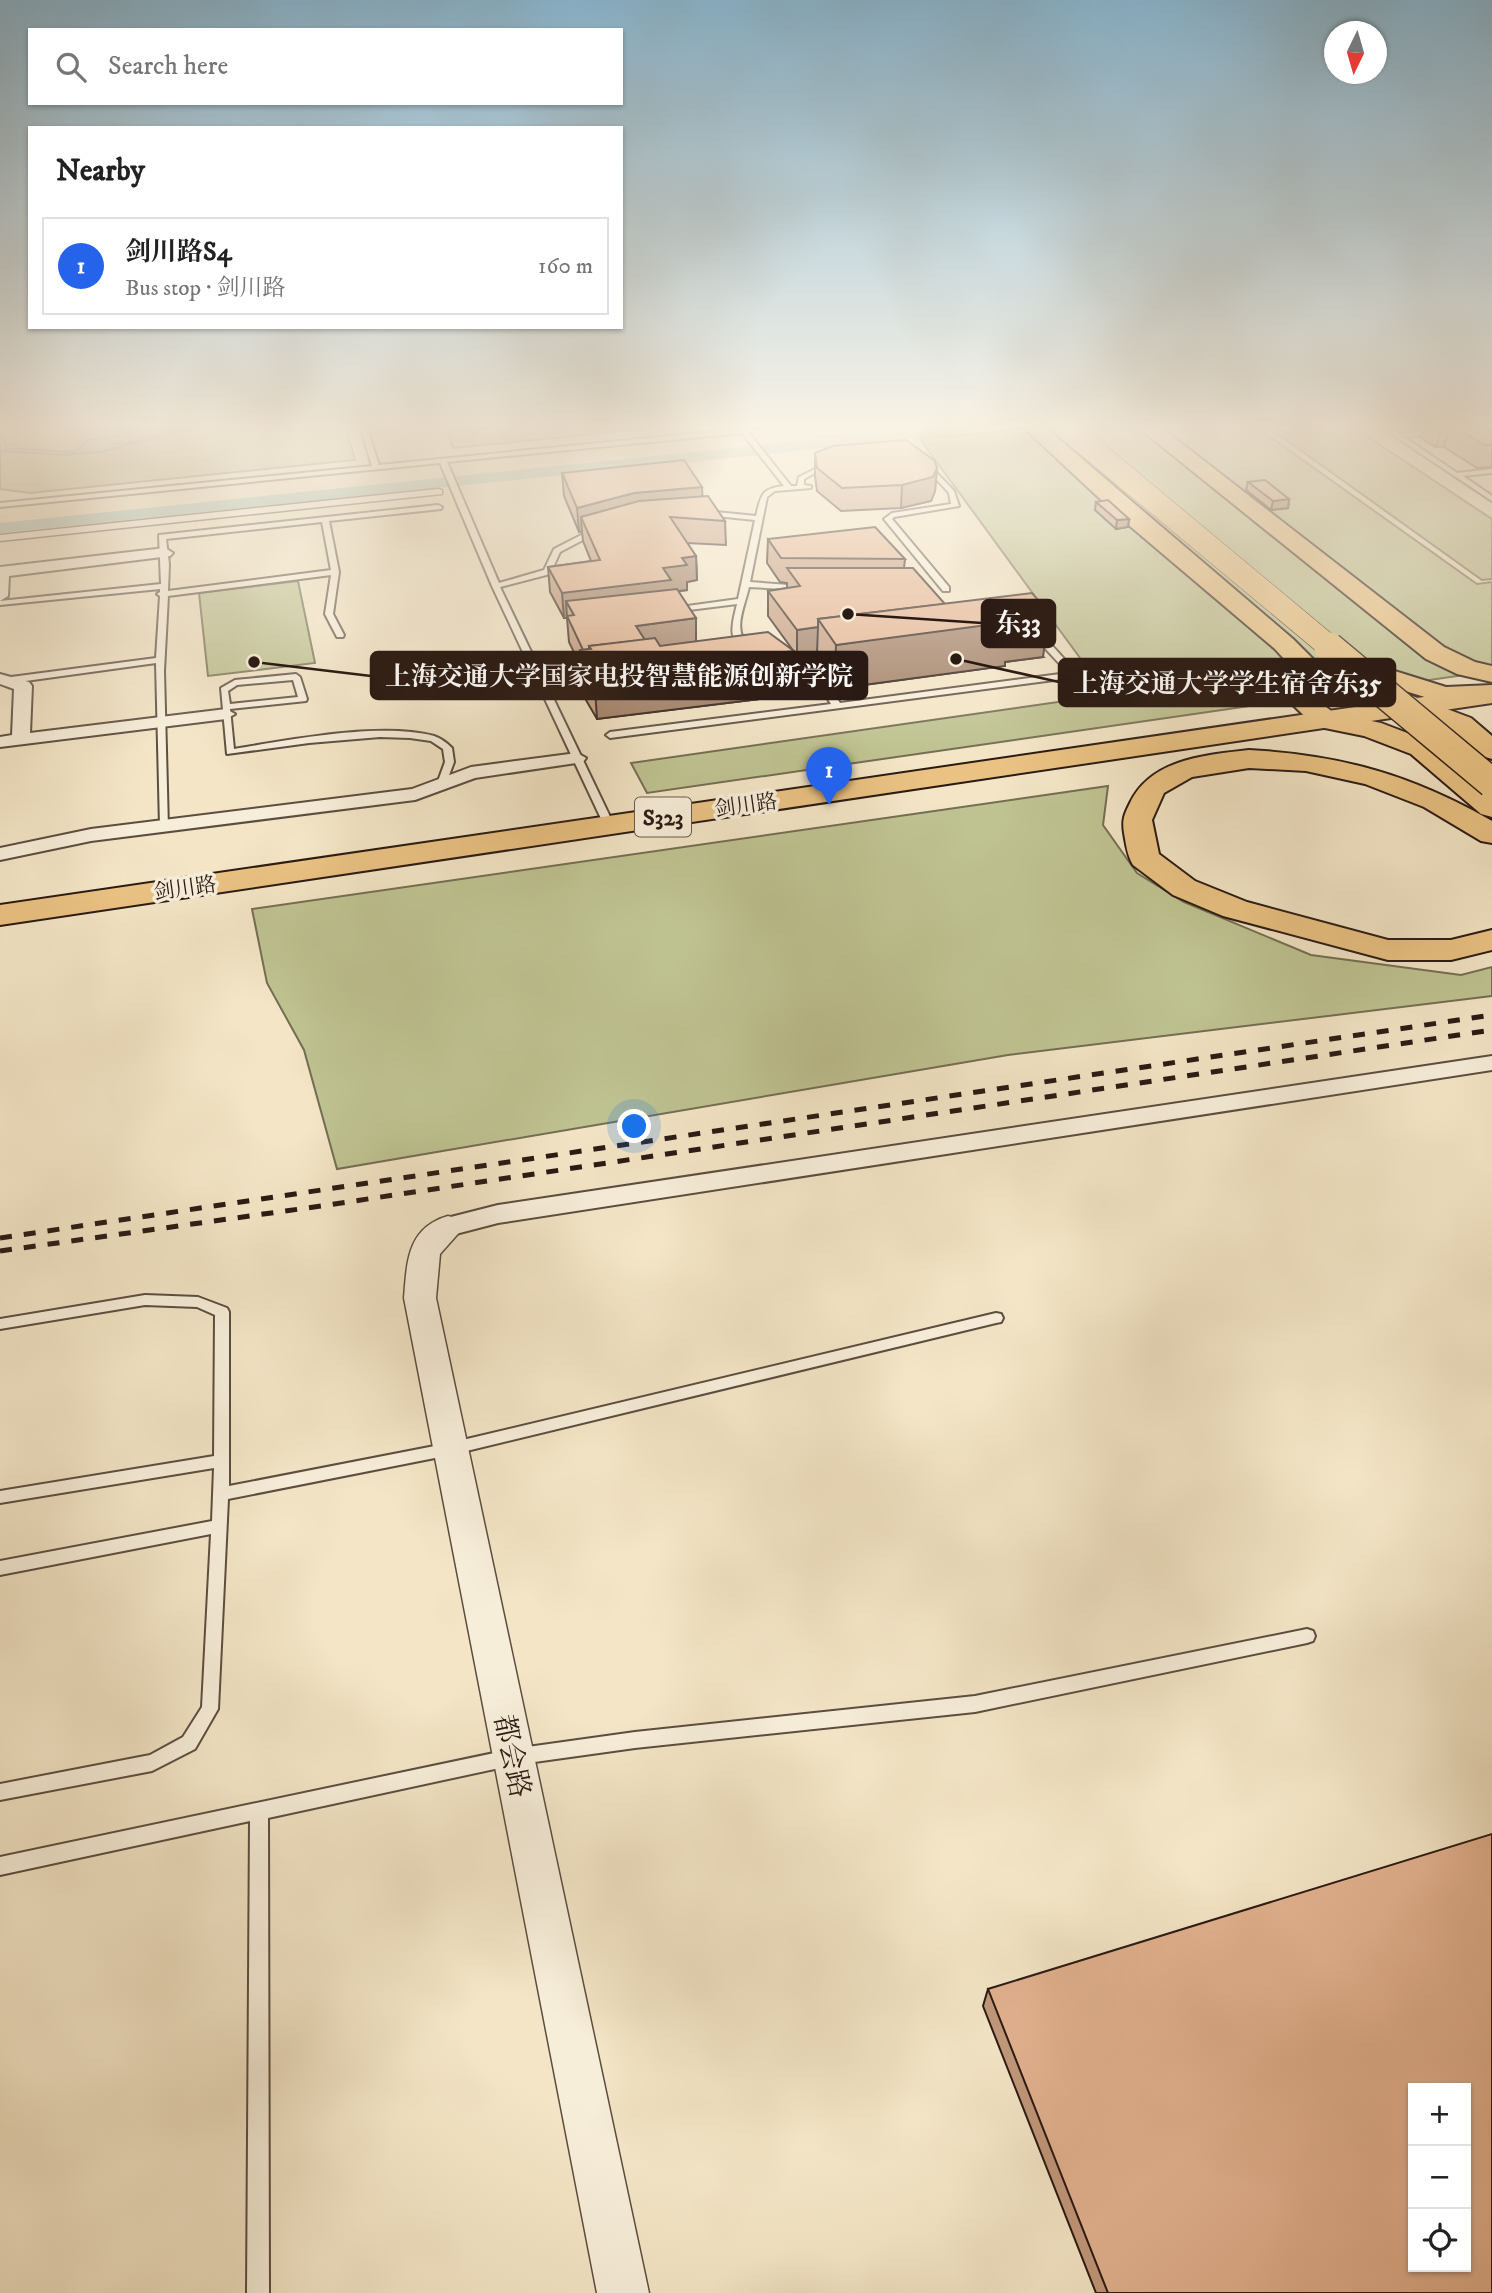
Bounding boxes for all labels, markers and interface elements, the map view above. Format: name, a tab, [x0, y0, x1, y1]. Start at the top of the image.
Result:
north arrow	[1324, 21, 1387, 84]
search box	[28, 28, 623, 105]
icon: search	[52, 48, 90, 86]
text: Search here	[108, 50, 228, 83]
text: Nearby	[56, 153, 145, 190]
text: 剑川路S4	[125, 236, 232, 269]
text: 1	[77, 252, 85, 281]
text: 160 m	[538, 252, 593, 281]
text: Bus stop · 剑川路	[125, 274, 285, 303]
callout: 东33	[982, 600, 1055, 647]
text: 东33	[995, 608, 1041, 641]
callout: 上海交通大学国家电投智慧能源创新学院	[371, 652, 867, 699]
callout: 上海交通大学学生宿舍东35	[1059, 659, 1395, 706]
text: 上海交通大学国家电投智慧能源创新学院	[385, 661, 853, 694]
text: 上海交通大学学生宿舍东35	[1073, 668, 1381, 701]
pin: 1	[806, 747, 852, 805]
street label: 剑川路	[713, 789, 779, 823]
road number: S323	[635, 797, 691, 836]
street label: 剑川路	[152, 872, 218, 906]
your location	[617, 1109, 651, 1143]
street label: 都会路	[486, 1712, 537, 1801]
map controls	[1408, 2083, 1471, 2272]
button: +	[1408, 2083, 1471, 2146]
button: −	[1408, 2146, 1471, 2209]
button: locate	[1408, 2209, 1471, 2272]

